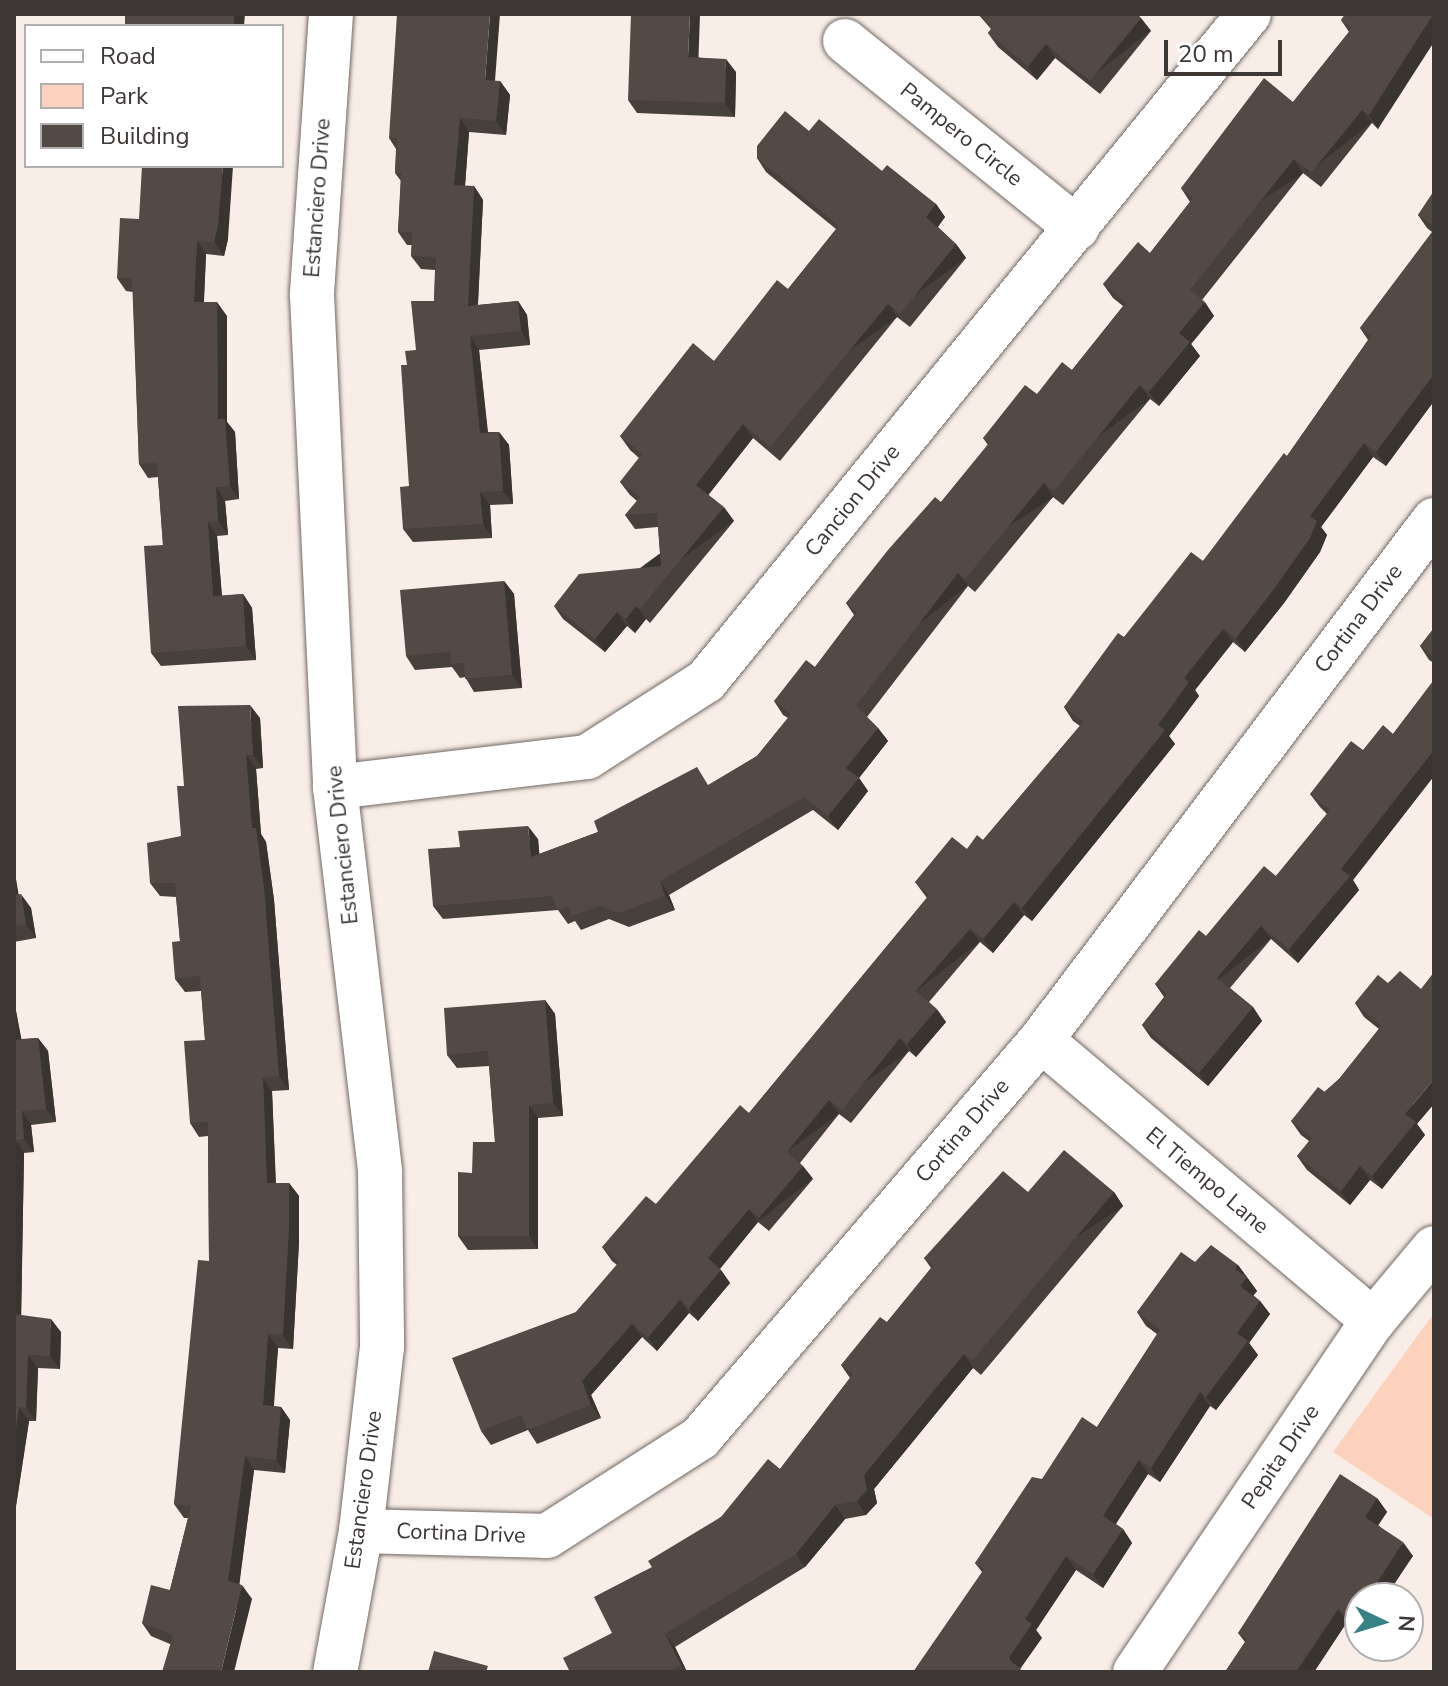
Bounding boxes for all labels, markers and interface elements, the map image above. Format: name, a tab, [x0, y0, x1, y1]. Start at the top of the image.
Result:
legend	[24, 24, 284, 168]
scale bar	[1168, 24, 1286, 74]
text: 20 m	[1178, 38, 1234, 70]
text: Road	[100, 40, 156, 72]
street label: Pampero Circle	[894, 78, 1028, 192]
text: Park	[100, 80, 148, 112]
street label: Estanciero Drive	[299, 117, 337, 279]
text: Building	[100, 120, 190, 152]
street label: Cancion Drive	[800, 440, 906, 562]
street label: Cortina Drive	[1309, 559, 1409, 679]
street label: Estanciero Drive	[322, 764, 364, 926]
street label: Cortina Drive	[911, 1073, 1015, 1189]
street label: El Tiempo Lane	[1140, 1122, 1274, 1240]
street label: Pepita Drive	[1236, 1400, 1326, 1514]
street label: Estanciero Drive	[340, 1409, 388, 1571]
street label: Cortina Drive	[396, 1519, 526, 1549]
north arrow	[1344, 1582, 1424, 1662]
text: N	[1390, 1614, 1421, 1633]

